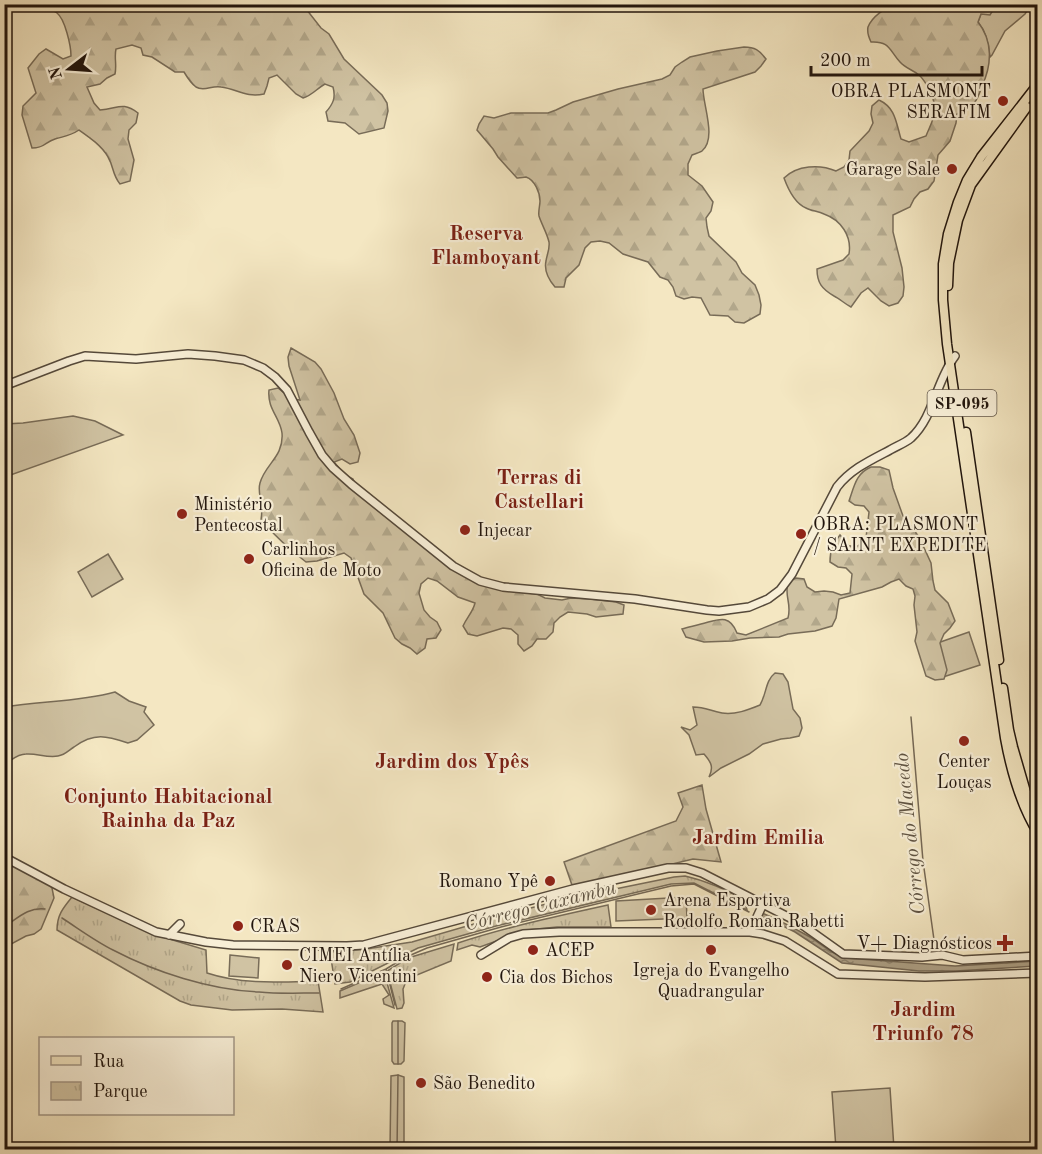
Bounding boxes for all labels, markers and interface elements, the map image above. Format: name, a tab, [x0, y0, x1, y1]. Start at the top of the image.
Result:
north arrow	[39, 39, 99, 99]
scale bar	[811, 39, 982, 77]
text: 200 m	[820, 52, 871, 70]
text: N	[47, 64, 66, 81]
place label: OBRA PLASMONT SERAFIM	[831, 83, 991, 122]
marker: OBRA PLASMONT SERAFIM	[996, 94, 1010, 108]
place label: Garage Sale	[846, 161, 940, 179]
marker: Garage Sale	[945, 162, 959, 176]
district label: Reserva Flamboyant	[431, 224, 541, 269]
road number: SP-095	[928, 390, 996, 416]
district label: Terras di Castellari	[494, 468, 584, 513]
place label: Ministério Pentecostal	[194, 496, 283, 535]
marker: Ministério Pentecostal	[175, 507, 189, 521]
place label: OBRA: PLASMONT / SAINT EXPEDITE	[813, 516, 986, 555]
place label: Injecar	[477, 522, 533, 540]
marker: Injecar	[458, 523, 472, 537]
marker: OBRA: PLASMONT / SAINT EXPEDITE	[794, 527, 808, 541]
place label: Carlinhos Oficina de Moto	[261, 541, 382, 580]
marker: Carlinhos Oficina de Moto	[242, 552, 256, 566]
marker: Center Louças	[957, 734, 971, 748]
district label: Jardim dos Ypês	[375, 752, 529, 773]
water label: Córrego do Macedo	[893, 752, 929, 916]
place label: Center Louças	[936, 753, 992, 792]
district label: Conjunto Habitacional Rainha da Paz	[63, 787, 273, 832]
district label: Jardim Emilia	[692, 828, 824, 849]
place label: Romano Ypê	[439, 873, 538, 891]
marker: Romano Ypê	[543, 874, 557, 888]
water label: Córrego Caxambu	[462, 878, 618, 935]
place label: Arena Esportiva Rodolfo Roman Rabetti	[663, 892, 845, 931]
marker: Arena Esportiva Rodolfo Roman Rabetti	[644, 903, 658, 917]
place label: CRAS	[250, 918, 300, 936]
marker: CRAS	[231, 919, 245, 933]
marker: V+ Diagnósticos	[996, 934, 1014, 952]
place label: V+ Diagnósticos	[856, 935, 992, 953]
place label: ACEP	[545, 942, 595, 960]
marker: ACEP	[526, 943, 540, 957]
marker: Igreja do Evangelho Quadrangular	[704, 943, 718, 957]
place label: CIMEI Antília Niero Vicentini	[299, 947, 417, 986]
marker: CIMEI Antília Niero Vicentini	[280, 958, 294, 972]
place label: Igreja do Evangelho Quadrangular	[632, 962, 790, 1001]
place label: Cia dos Bichos	[499, 969, 613, 987]
marker: Cia dos Bichos	[480, 970, 494, 984]
district label: Jardim Triunfo 78	[872, 1000, 974, 1045]
legend	[39, 1037, 234, 1115]
text: Rua	[93, 1053, 124, 1071]
place label: São Benedito	[433, 1075, 535, 1093]
marker: São Benedito	[414, 1076, 428, 1090]
text: Parque	[93, 1083, 148, 1101]

